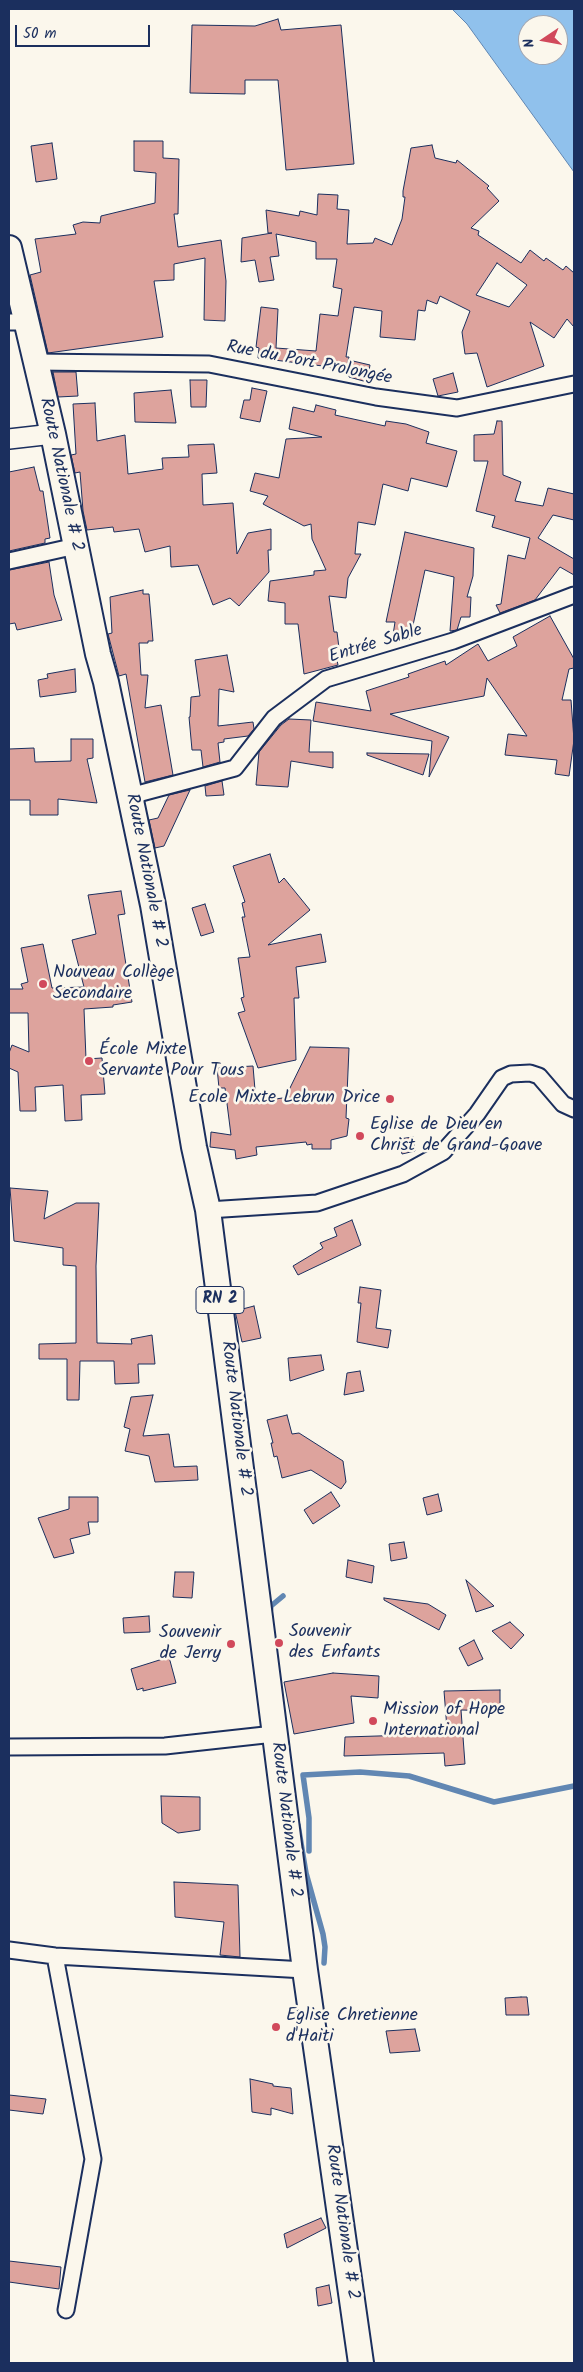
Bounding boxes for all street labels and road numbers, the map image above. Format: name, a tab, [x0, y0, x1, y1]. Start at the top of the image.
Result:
street label: Rue du Port Prolongée	[224, 337, 394, 391]
street label: Route Nationale # 2	[33, 396, 87, 554]
street label: Entrée Sable	[327, 621, 425, 669]
street label: Route Nationale # 2	[119, 792, 171, 950]
road number: RN 2	[196, 1286, 244, 1314]
street label: Route Nationale # 2	[215, 1340, 255, 1498]
street label: Route Nationale # 2	[265, 1741, 305, 1899]
street label: Route Nationale # 2	[319, 2143, 363, 2301]

